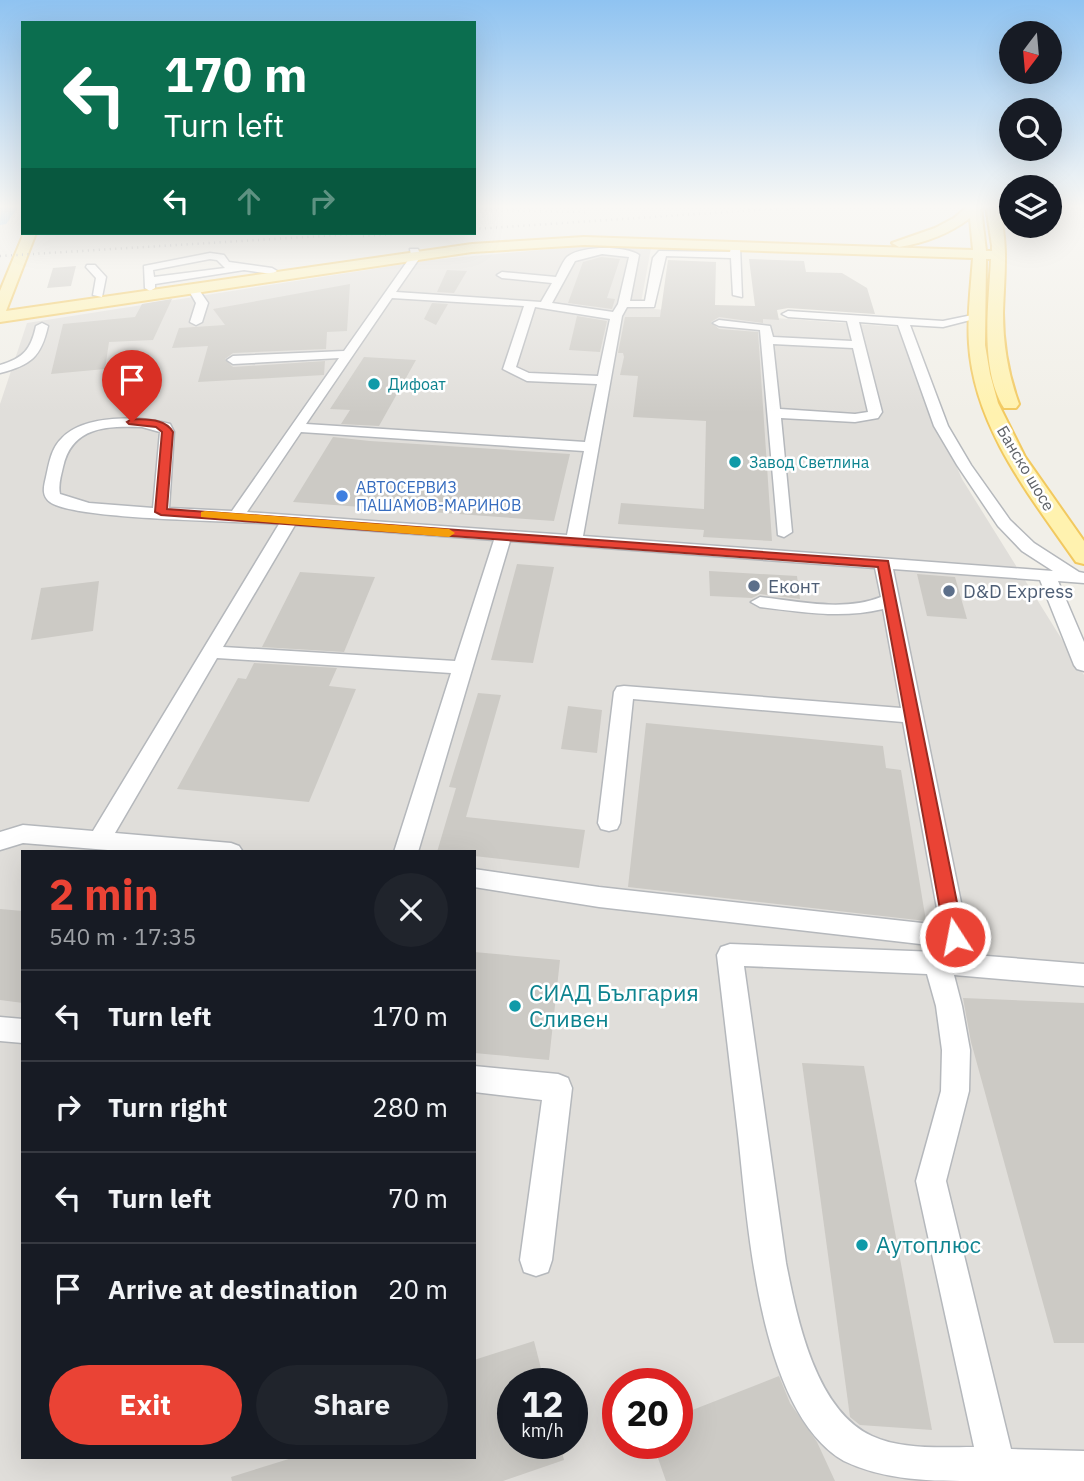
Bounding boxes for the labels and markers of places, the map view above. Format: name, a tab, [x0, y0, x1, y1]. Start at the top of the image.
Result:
pin	[102, 350, 162, 422]
place label: Дифоат	[388, 374, 446, 394]
marker: Дифоат	[366, 376, 382, 392]
place label: Завод Светлина	[749, 452, 870, 472]
marker: Завод Светлина	[727, 454, 743, 470]
place label: АВТОСЕРВИЗ ПАШАМОВ-МАРИНОВ	[356, 477, 521, 515]
marker: АВТОСЕРВИЗ ПАШАМОВ-МАРИНОВ	[334, 488, 350, 504]
place label: Еконт	[768, 574, 820, 598]
marker: Еконт	[746, 578, 762, 594]
place label: D&D Express	[963, 579, 1074, 603]
marker: D&D Express	[941, 583, 957, 599]
place label: СИАД България Сливен	[529, 977, 699, 1033]
marker: СИАД България Сливен	[507, 998, 523, 1014]
place label: Аутоплюс	[876, 1229, 981, 1259]
marker: Аутоплюс	[854, 1237, 870, 1253]

